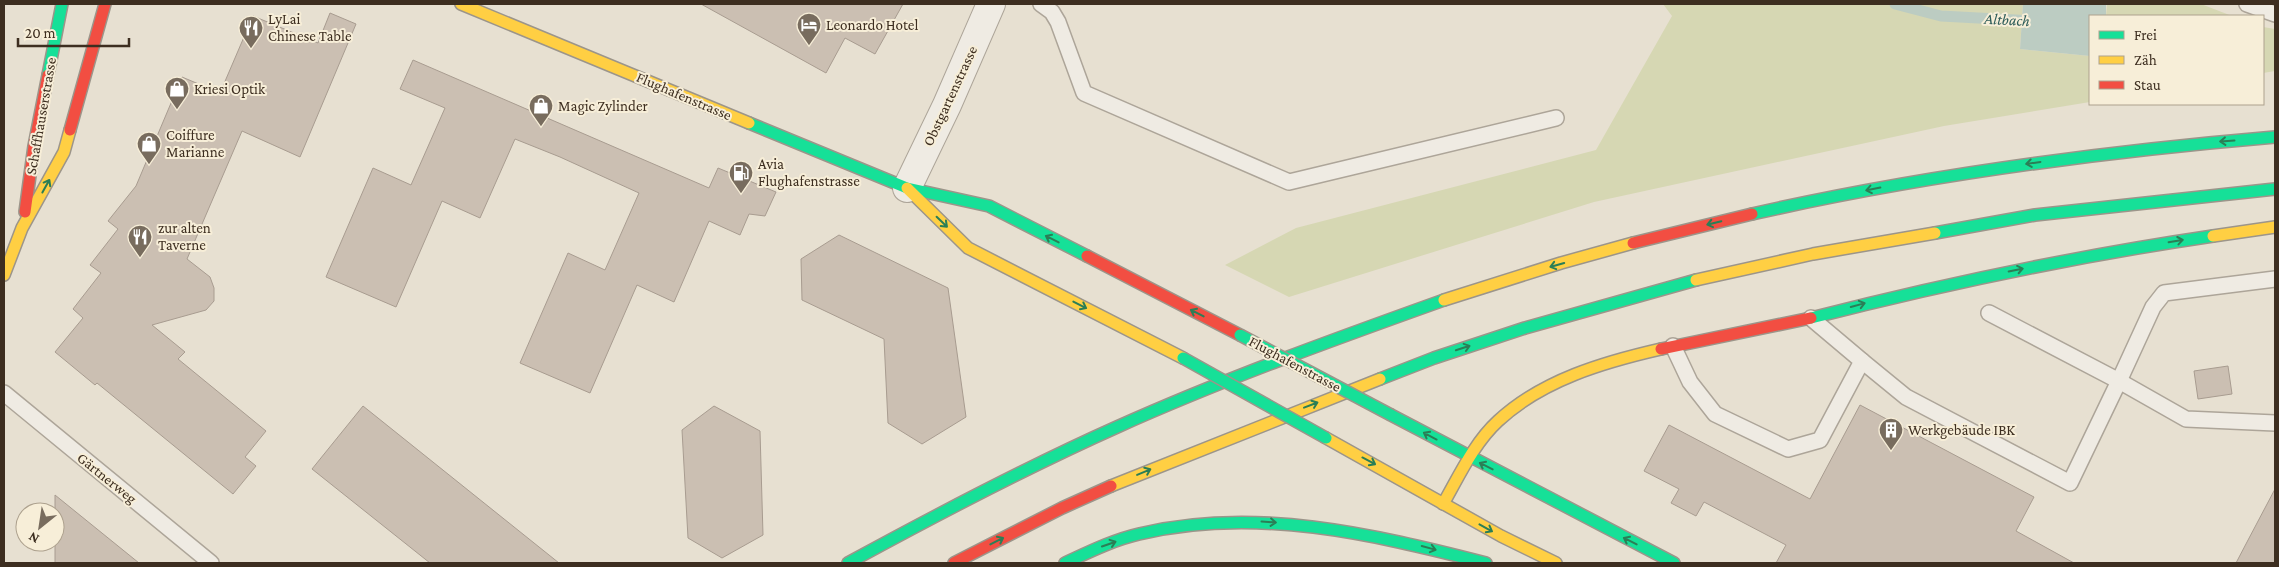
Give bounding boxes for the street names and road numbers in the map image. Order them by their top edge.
street label: Obstgartenstrasse [920,43,981,149]
street label: Schaffhauserstrasse [23,56,59,176]
street label: Flughafenstrasse [634,69,734,124]
street label: Flughafenstrasse [1246,333,1344,396]
street label: Gärtnerweg [74,449,140,507]

